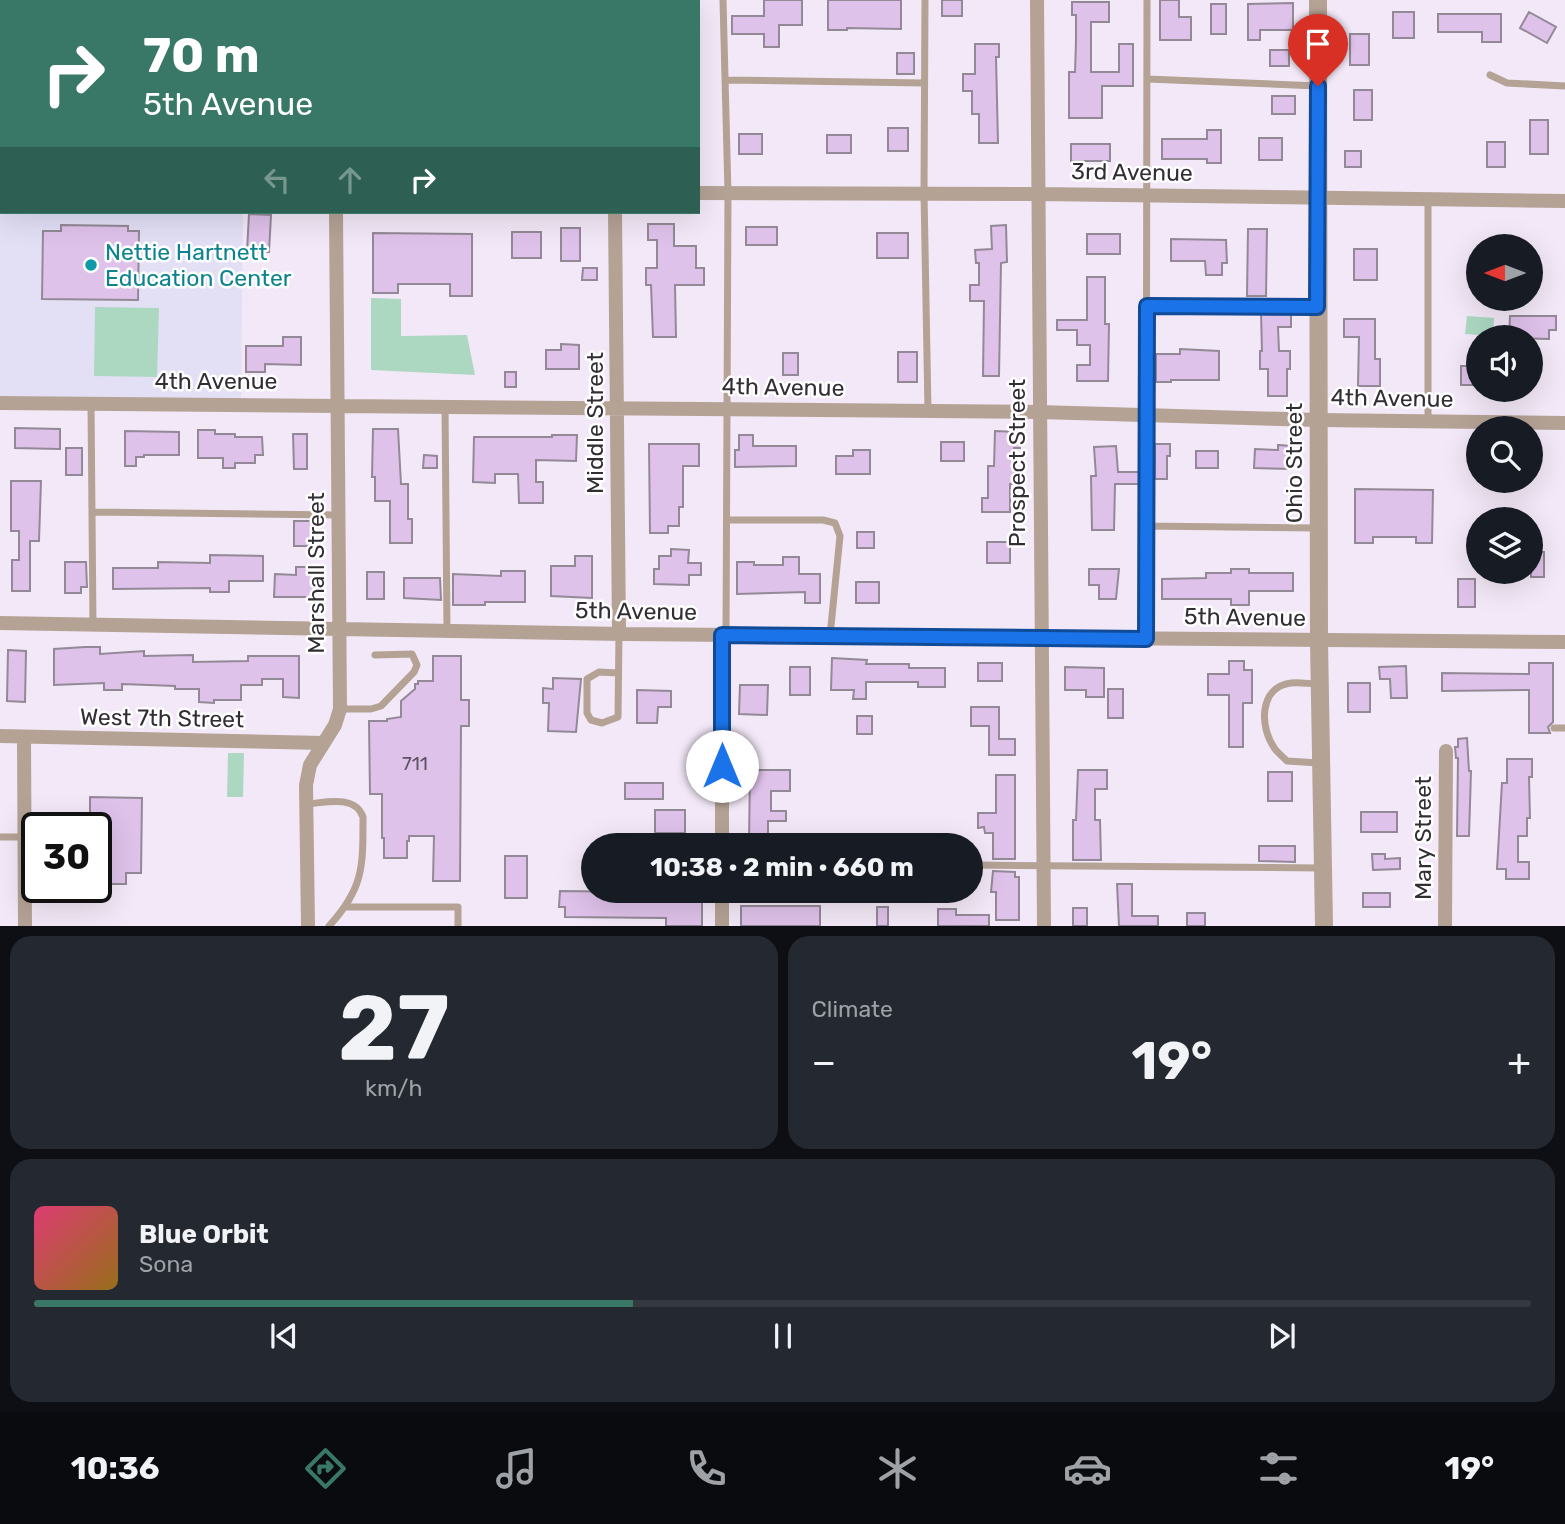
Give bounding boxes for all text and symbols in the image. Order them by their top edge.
pin [1288,14,1348,86]
icon: arrive [1299,25,1337,63]
text: 70 m [143,26,260,84]
icon: right [28,28,119,119]
text: 5th Avenue [143,85,313,123]
street label: 3rd Avenue [1071,157,1193,187]
icon: left [258,161,296,199]
icon: ahead [331,161,369,199]
icon: right [404,161,442,199]
north arrow [1466,234,1544,312]
map controls [1466,234,1543,584]
place label: Nettie Hartnett Education Center [105,238,292,292]
marker: Nettie Hartnett Education Center [83,257,99,273]
button: sound [1466,325,1543,402]
street label: Middle Street [581,352,609,494]
street label: 4th Avenue [155,367,277,395]
street label: 4th Avenue [721,372,845,402]
street label: Prospect Street [1003,379,1031,547]
street label: 4th Avenue [1330,383,1454,413]
street label: Ohio Street [1280,403,1308,523]
button: search [1466,416,1543,493]
street label: Marshall Street [302,492,330,654]
button: layers [1466,507,1543,584]
street label: 5th Avenue [575,596,697,626]
street label: 5th Avenue [1184,602,1306,632]
street label: West 7th Street [80,703,244,733]
position arrow [685,729,759,803]
house number: 711 [402,752,428,775]
street label: Mary Street [1409,776,1437,900]
speed limit sign: 30 [21,812,112,903]
text: 10:38 · 2 min · 660 m [650,852,914,883]
text: 27 [338,974,449,1082]
text: Climate [812,995,893,1023]
text: 19° [1131,1030,1212,1092]
text: − [812,1039,836,1085]
text: + [1507,1039,1531,1085]
text: km/h [365,1074,422,1102]
text: Blue Orbit [139,1219,269,1250]
text: Sona [139,1250,193,1278]
icon: previous [265,1317,303,1355]
icon: pause [764,1317,802,1355]
icon: next [1263,1317,1301,1355]
icon: directions [301,1444,350,1493]
icon: music [492,1444,541,1493]
icon: phone [682,1444,731,1493]
icon: climate [873,1444,922,1493]
icon: car [1063,1444,1112,1493]
icon: filters [1254,1444,1303,1493]
text: 10:36 [71,1449,160,1487]
text: 19° [1445,1449,1494,1487]

